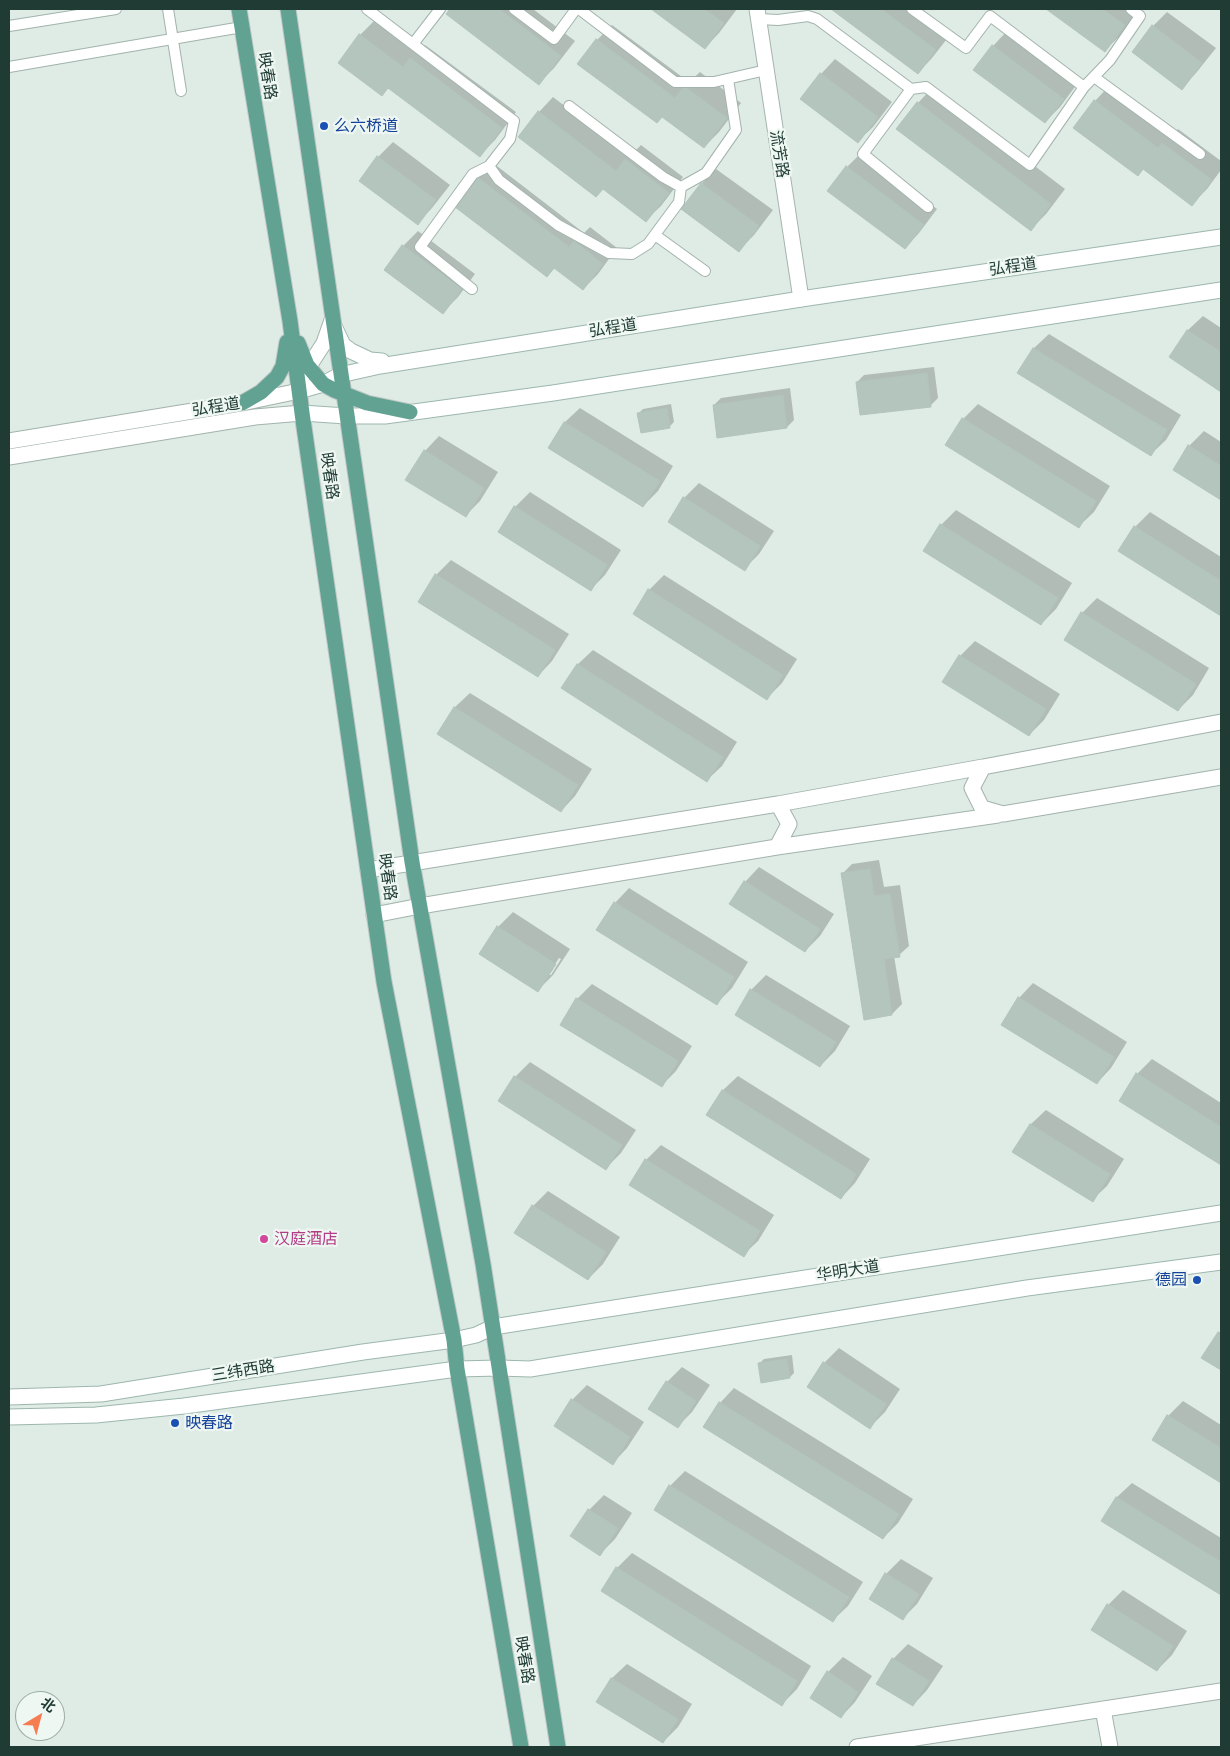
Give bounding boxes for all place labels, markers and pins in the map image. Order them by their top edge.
place label: 么六桥道 [334,116,398,136]
marker: 么六桥道 [318,120,330,132]
place label: 汉庭酒店 [274,1229,338,1249]
marker: 汉庭酒店 [258,1233,270,1245]
place label: 德园 [1155,1270,1187,1290]
marker: 德园 [1191,1274,1203,1286]
place label: 映春路 [185,1413,233,1433]
marker: 映春路 [169,1417,181,1429]

